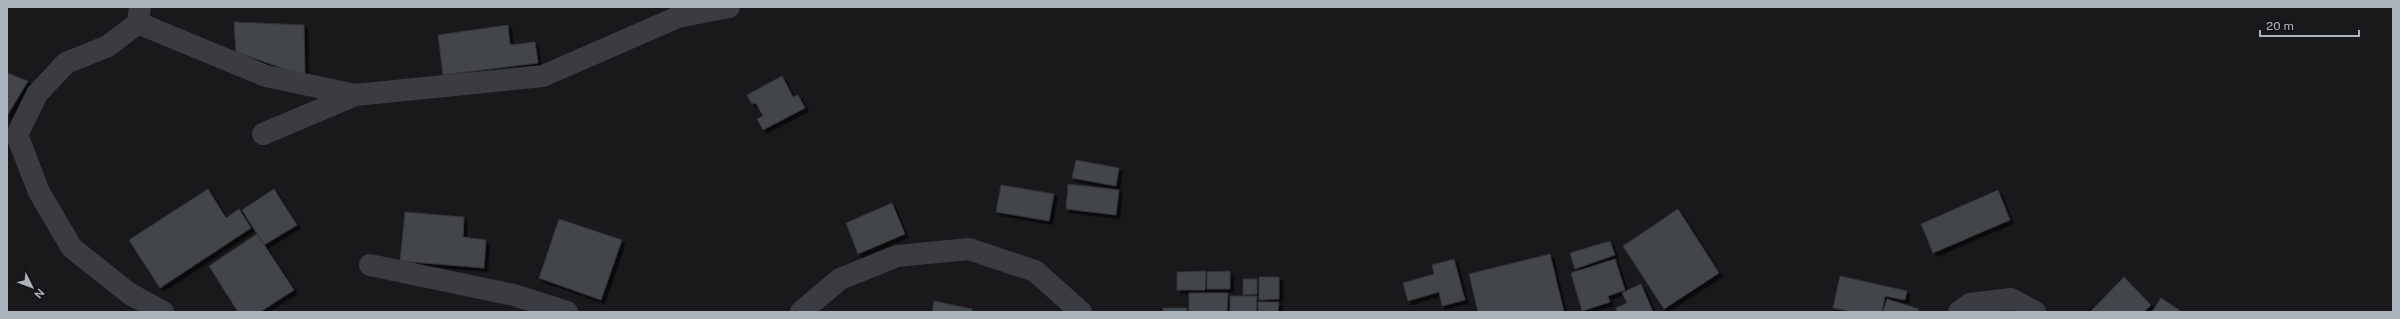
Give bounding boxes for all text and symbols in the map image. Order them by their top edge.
scale bar [2260,12,2359,38]
text: 20 m [2266,19,2294,33]
north arrow [12,267,52,307]
text: N [32,286,47,301]

